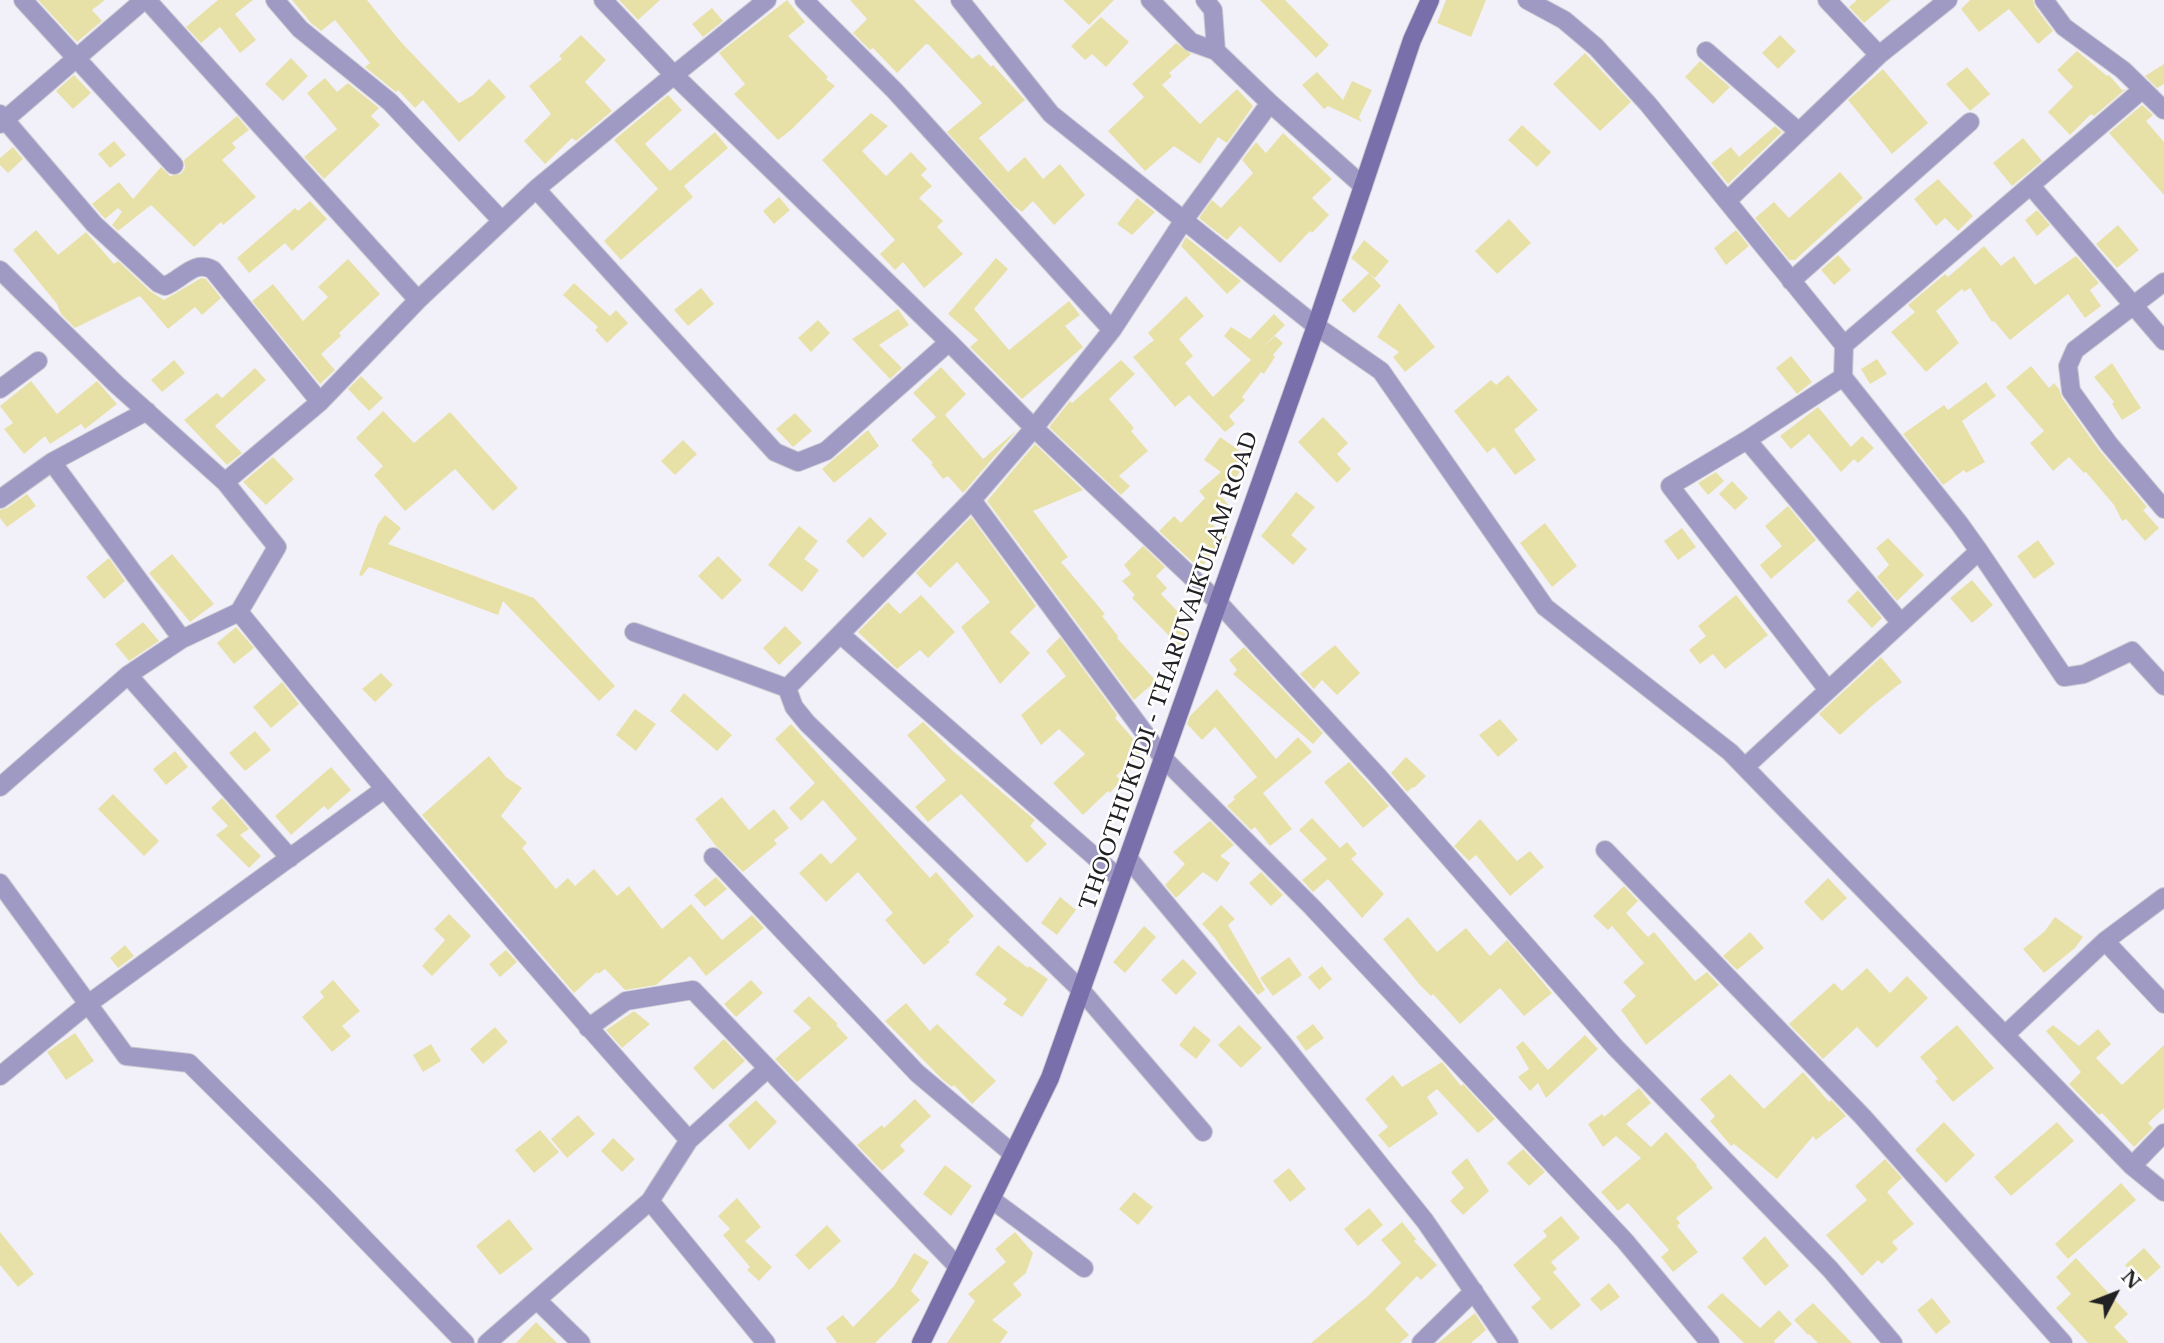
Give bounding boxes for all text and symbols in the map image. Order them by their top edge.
street label: THOOTHUKUDI - THARUVAIKULAM ROAD [1076,428,1264,914]
north arrow [2080,1259,2150,1329]
text: N [2116,1265,2146,1294]

